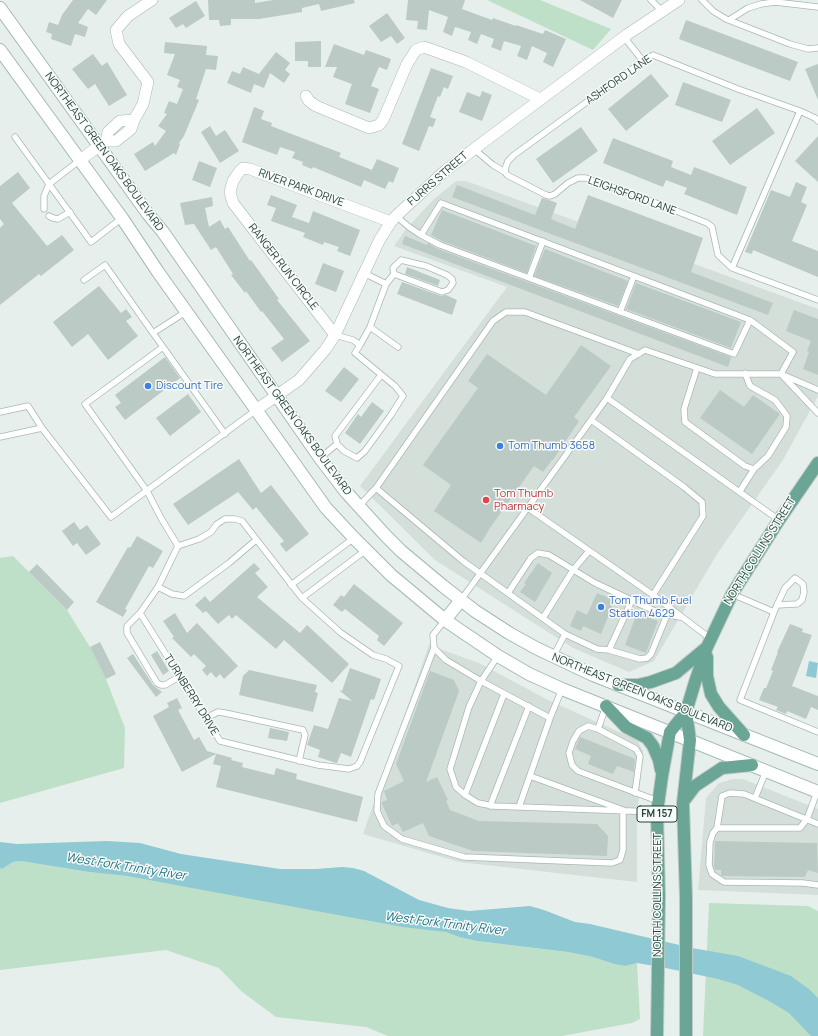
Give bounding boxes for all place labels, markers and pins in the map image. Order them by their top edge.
place label: Discount Tire [156,379,223,393]
marker: Discount Tire [143,381,153,391]
place label: Tom Thumb 3658 [508,439,595,453]
marker: Tom Thumb 3658 [495,441,505,451]
place label: Tom Thumb Pharmacy [494,487,553,513]
marker: Tom Thumb Pharmacy [481,495,491,505]
place label: Tom Thumb Fuel Station 4629 [609,594,691,620]
marker: Tom Thumb Fuel Station 4629 [596,602,606,612]

